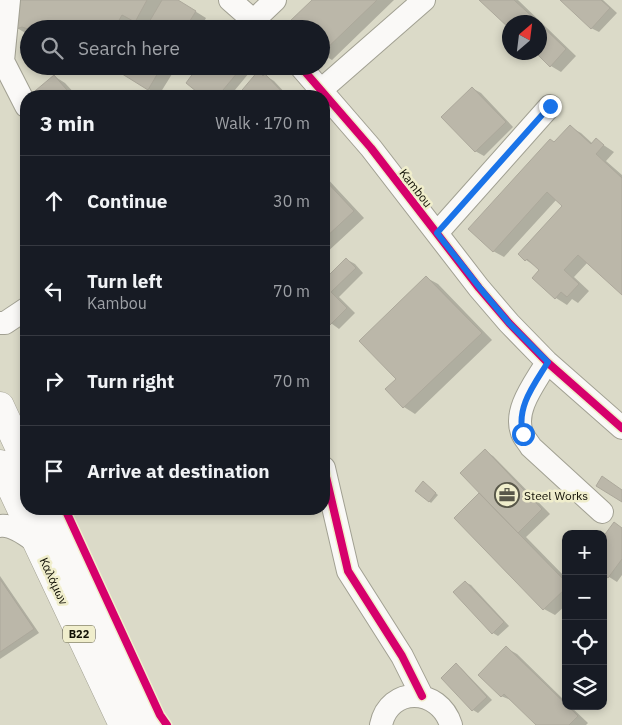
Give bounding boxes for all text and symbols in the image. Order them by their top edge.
north arrow [502,15,547,60]
search box [20,20,330,75]
icon: search [38,34,66,62]
text: Search here [78,36,180,60]
route end [539,95,562,118]
text: 3 min [40,109,95,137]
text: Walk · 170 m [215,113,310,133]
street label: Kambou [396,166,436,210]
icon: ahead [40,187,68,215]
text: Continue [87,189,167,213]
text: 30 m [273,191,310,211]
text: Turn left [87,269,163,293]
icon: left [40,277,68,305]
text: 70 m [273,281,310,301]
text: Kambou [87,293,147,313]
icon: right [40,367,68,395]
text: Turn right [87,369,174,393]
text: 70 m [273,371,310,391]
route start [512,423,535,446]
icon: arrive [40,457,68,485]
text: Arrive at destination [87,459,270,483]
office icon: Steel Works [494,482,520,508]
place label: Steel Works [524,488,588,503]
map controls [562,530,607,710]
button: + [562,530,607,575]
street label: Καλάμων [37,555,71,607]
button: − [562,575,607,620]
button: locate [562,620,607,665]
road number: B22 [63,626,95,642]
button: layers [562,665,607,710]

